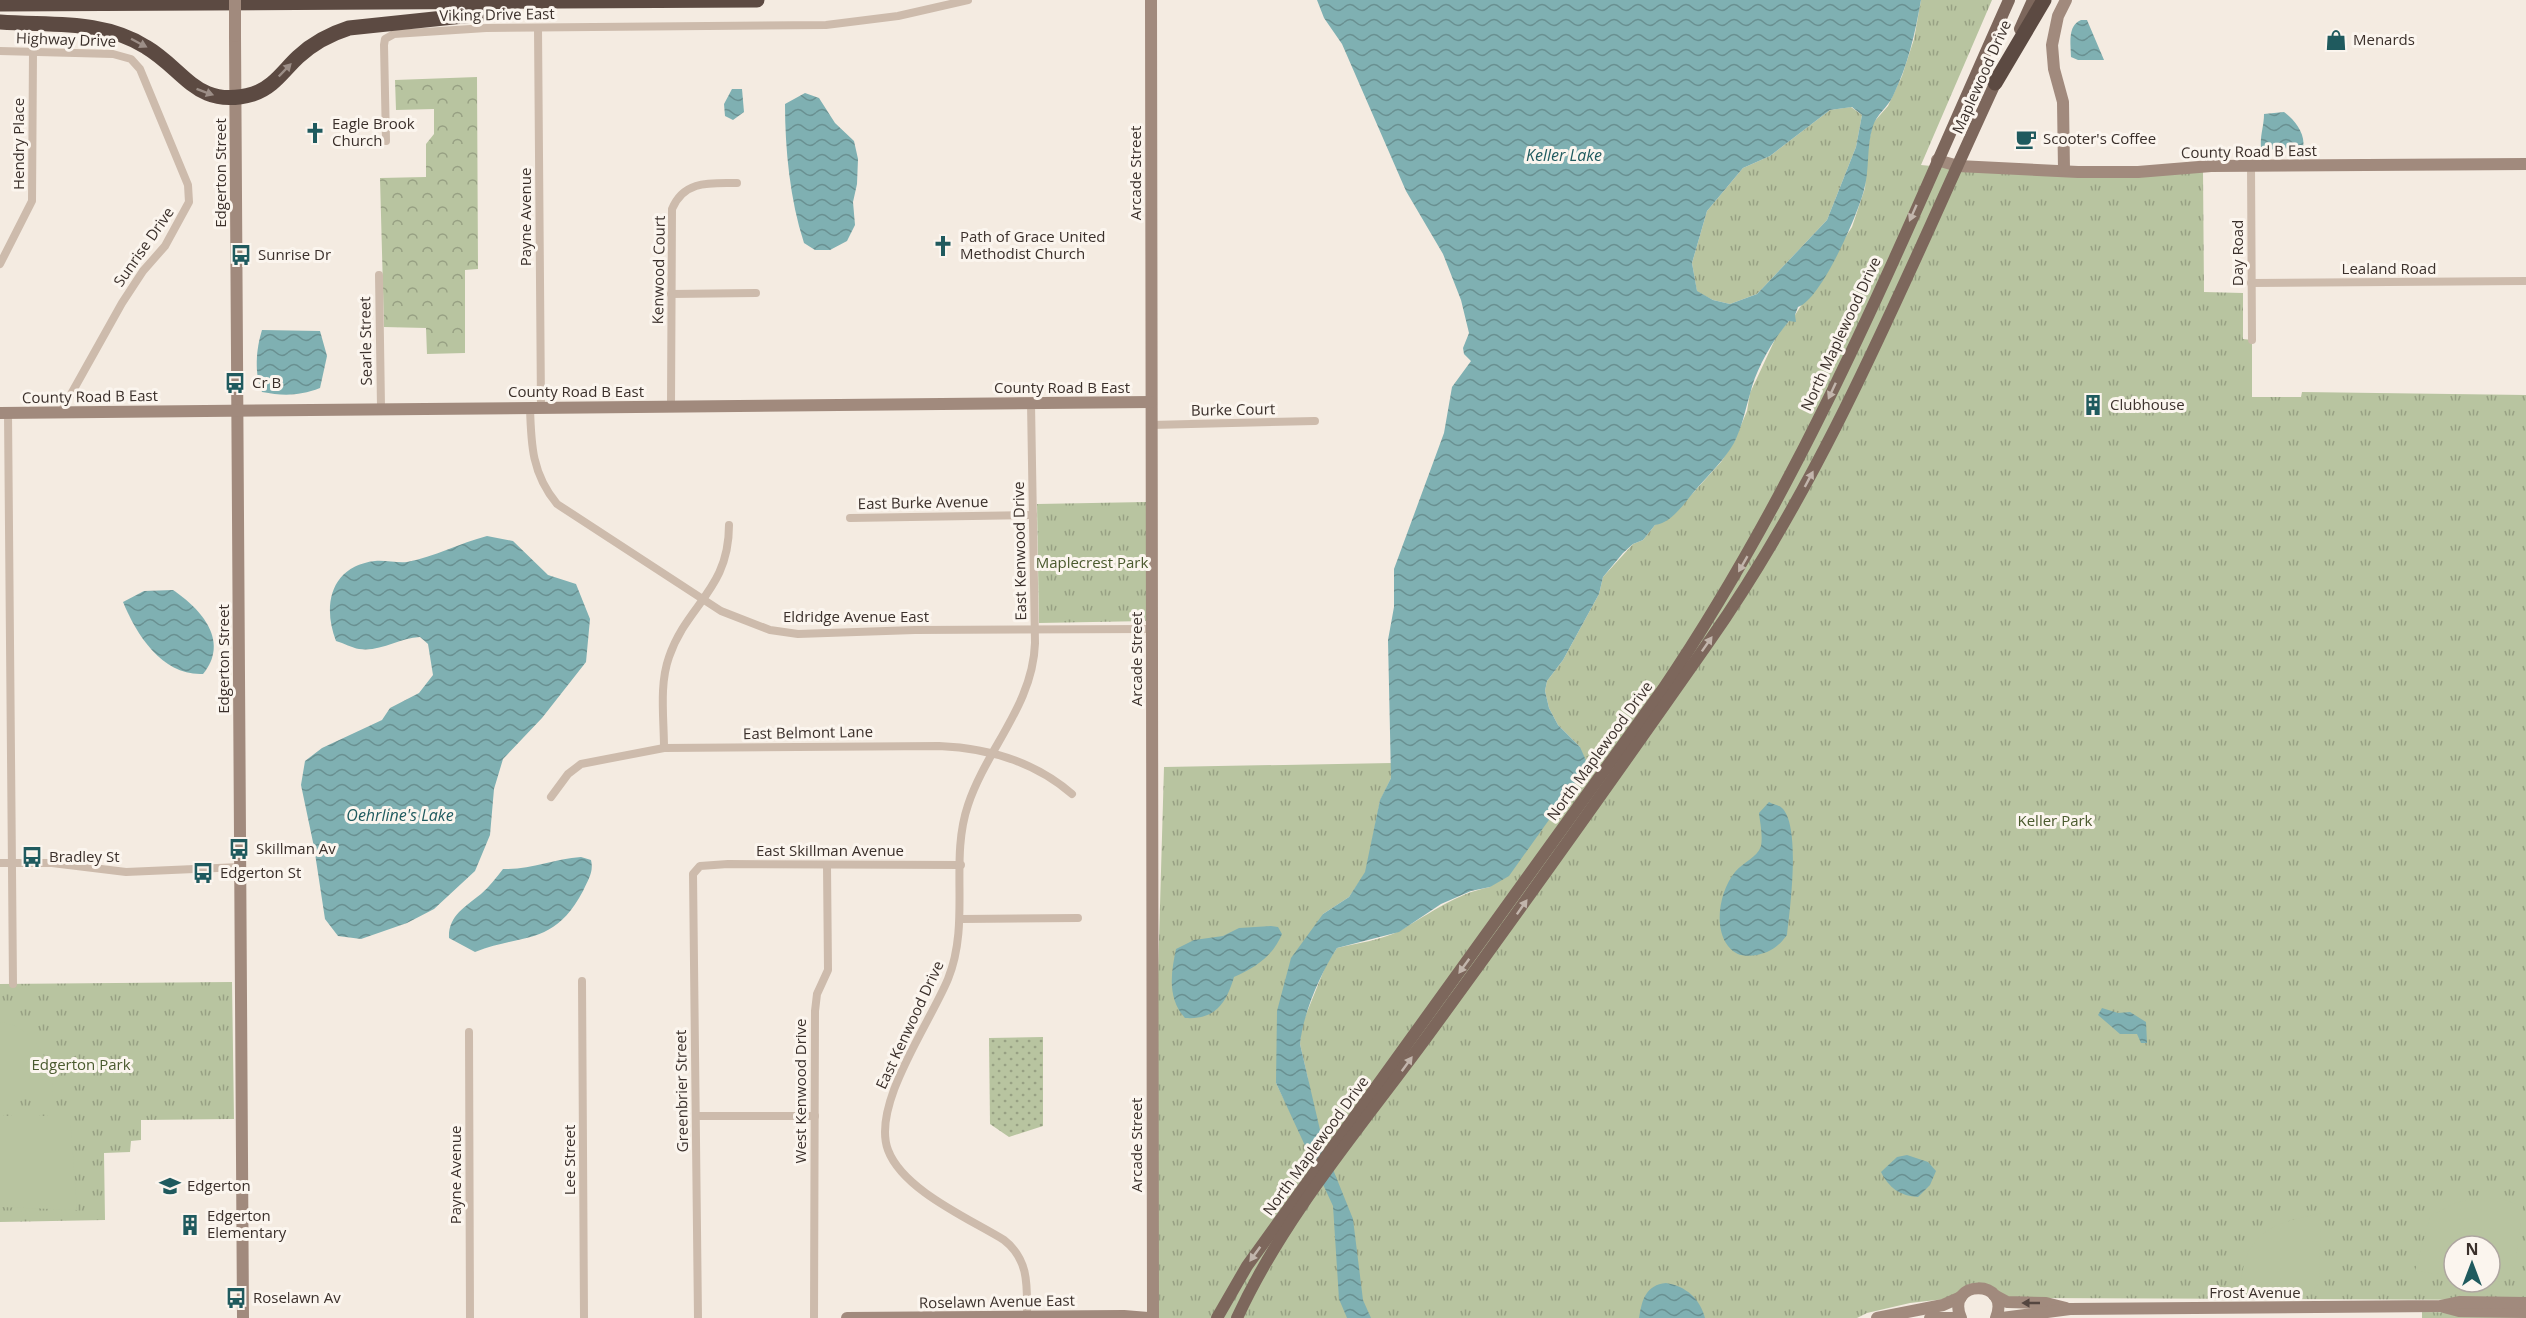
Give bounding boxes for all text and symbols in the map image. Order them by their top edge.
street label: Viking Drive East [439,3,555,25]
street label: Maplewood Drive [1947,16,2015,137]
street label: Highway Drive [16,27,116,51]
shop icon: Menards [2324,28,2348,52]
place label: Menards [2353,29,2415,49]
one-way arrow [131,38,148,48]
one-way arrow [278,63,292,77]
one-way arrow [196,87,214,97]
street label: Hendry Place [8,98,28,190]
place label: Eagle Brook Church [332,113,415,150]
street label: Edgerton Street [210,118,230,228]
church icon: Eagle Brook Church [303,121,327,145]
street label: Arcade Street [1125,126,1145,220]
cafe icon: Scooter's Coffee [2014,127,2038,151]
place label: Scooter's Coffee [2043,128,2156,148]
street label: County Road B East [2181,140,2317,162]
water label: Keller Lake [1526,144,1602,166]
street label: Payne Avenue [515,168,535,266]
street label: Sunrise Drive [108,203,178,290]
one-way arrow [1908,205,1918,223]
street label: Kenwood Court [647,215,669,325]
street label: Day Road [2227,220,2247,286]
place label: Path of Grace United Methodist Church [960,226,1106,263]
church icon: Path of Grace United Methodist Church [931,234,955,258]
bus stop icon: Sunrise Dr [229,243,253,267]
place label: Sunrise Dr [258,244,331,264]
street label: North Maplewood Drive [1796,253,1885,414]
street label: Lealand Road [2342,258,2436,278]
street label: Searle Street [354,296,376,386]
bus stop icon: Cr B [223,371,247,395]
place label: Cr B [252,372,281,392]
street label: County Road B East [994,377,1130,397]
street label: County Road B East [508,381,644,401]
one-way arrow [1828,382,1837,399]
street label: County Road B East [22,385,158,407]
building icon: Clubhouse [2081,393,2105,417]
place label: Clubhouse [2110,394,2185,414]
street label: Burke Court [1191,398,1275,420]
one-way arrow [1804,470,1814,487]
street label: East Kenwood Drive [1008,481,1030,621]
street label: East Burke Avenue [858,491,988,513]
park label: Maplecrest Park [1036,552,1148,572]
one-way arrow [1737,556,1748,572]
street label: Edgerton Street [213,604,233,714]
street label: Eldridge Avenue East [783,606,929,626]
street label: Arcade Street [1126,612,1146,706]
one-way arrow [1701,637,1713,653]
street label: North Maplewood Drive [1542,677,1657,824]
street label: East Belmont Lane [743,721,873,743]
water label: Oehrline's Lake [346,804,454,826]
park label: Keller Park [2018,810,2093,830]
bus stop icon: Skillman Av [227,837,251,861]
place label: Skillman Av [256,838,336,858]
street label: East Skillman Avenue [756,840,904,860]
bus stop icon: Bradley St [20,845,44,869]
place label: Bradley St [49,846,120,866]
bus stop icon: Edgerton St [191,861,215,885]
place label: Edgerton St [220,862,301,882]
one-way arrow [1516,899,1528,915]
street label: East Kenwood Drive [871,957,948,1092]
one-way arrow [1458,957,1470,973]
street label: West Kenwood Drive [790,1019,810,1163]
street label: Greenbrier Street [670,1030,692,1152]
park label: Edgerton Park [31,1054,131,1074]
one-way arrow [1401,1057,1413,1073]
street label: North Maplewood Drive [1258,1072,1373,1219]
street label: Arcade Street [1126,1098,1146,1192]
street label: Lee Street [559,1125,579,1195]
street label: Payne Avenue [445,1126,465,1224]
school or university icon: Edgerton [158,1174,182,1198]
place label: Edgerton [187,1175,251,1195]
place label: Edgerton Elementary [207,1205,287,1242]
building icon: Edgerton Elementary [178,1213,202,1237]
north arrow [2442,1234,2502,1294]
text: N [2465,1238,2479,1260]
one-way arrow [1249,1246,1261,1262]
street label: Frost Avenue [2209,1282,2301,1302]
bus stop icon: Roselawn Av [224,1286,248,1310]
place label: Roselawn Av [253,1287,341,1307]
street label: Roselawn Avenue East [919,1290,1075,1312]
one-way arrow [2022,1298,2041,1308]

